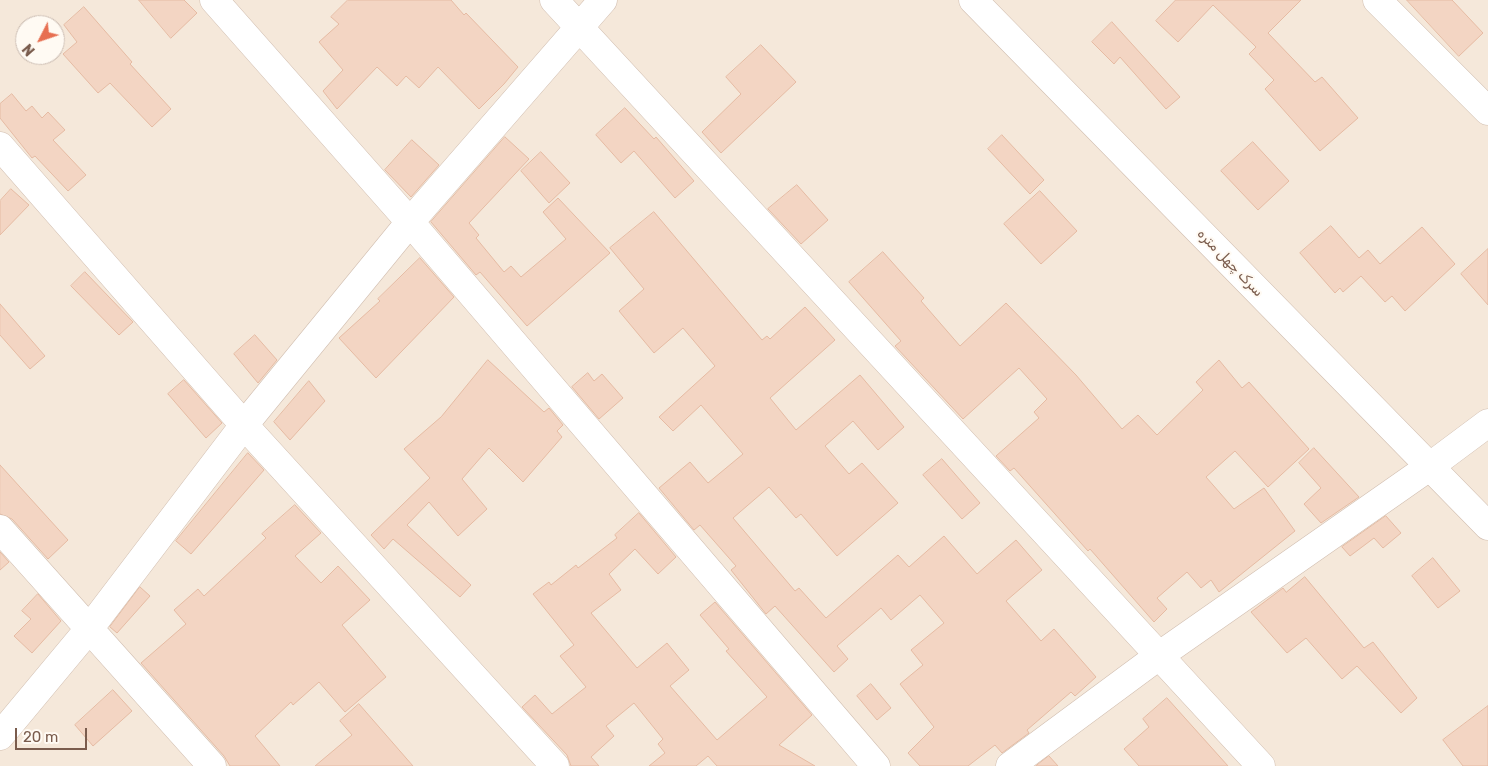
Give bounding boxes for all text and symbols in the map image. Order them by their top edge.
north arrow [15,15,65,65]
text: N [19,40,39,59]
street label: سرک چهل متره [1193,226,1267,300]
scale bar [18,718,90,750]
text: 20 m [23,728,58,746]

